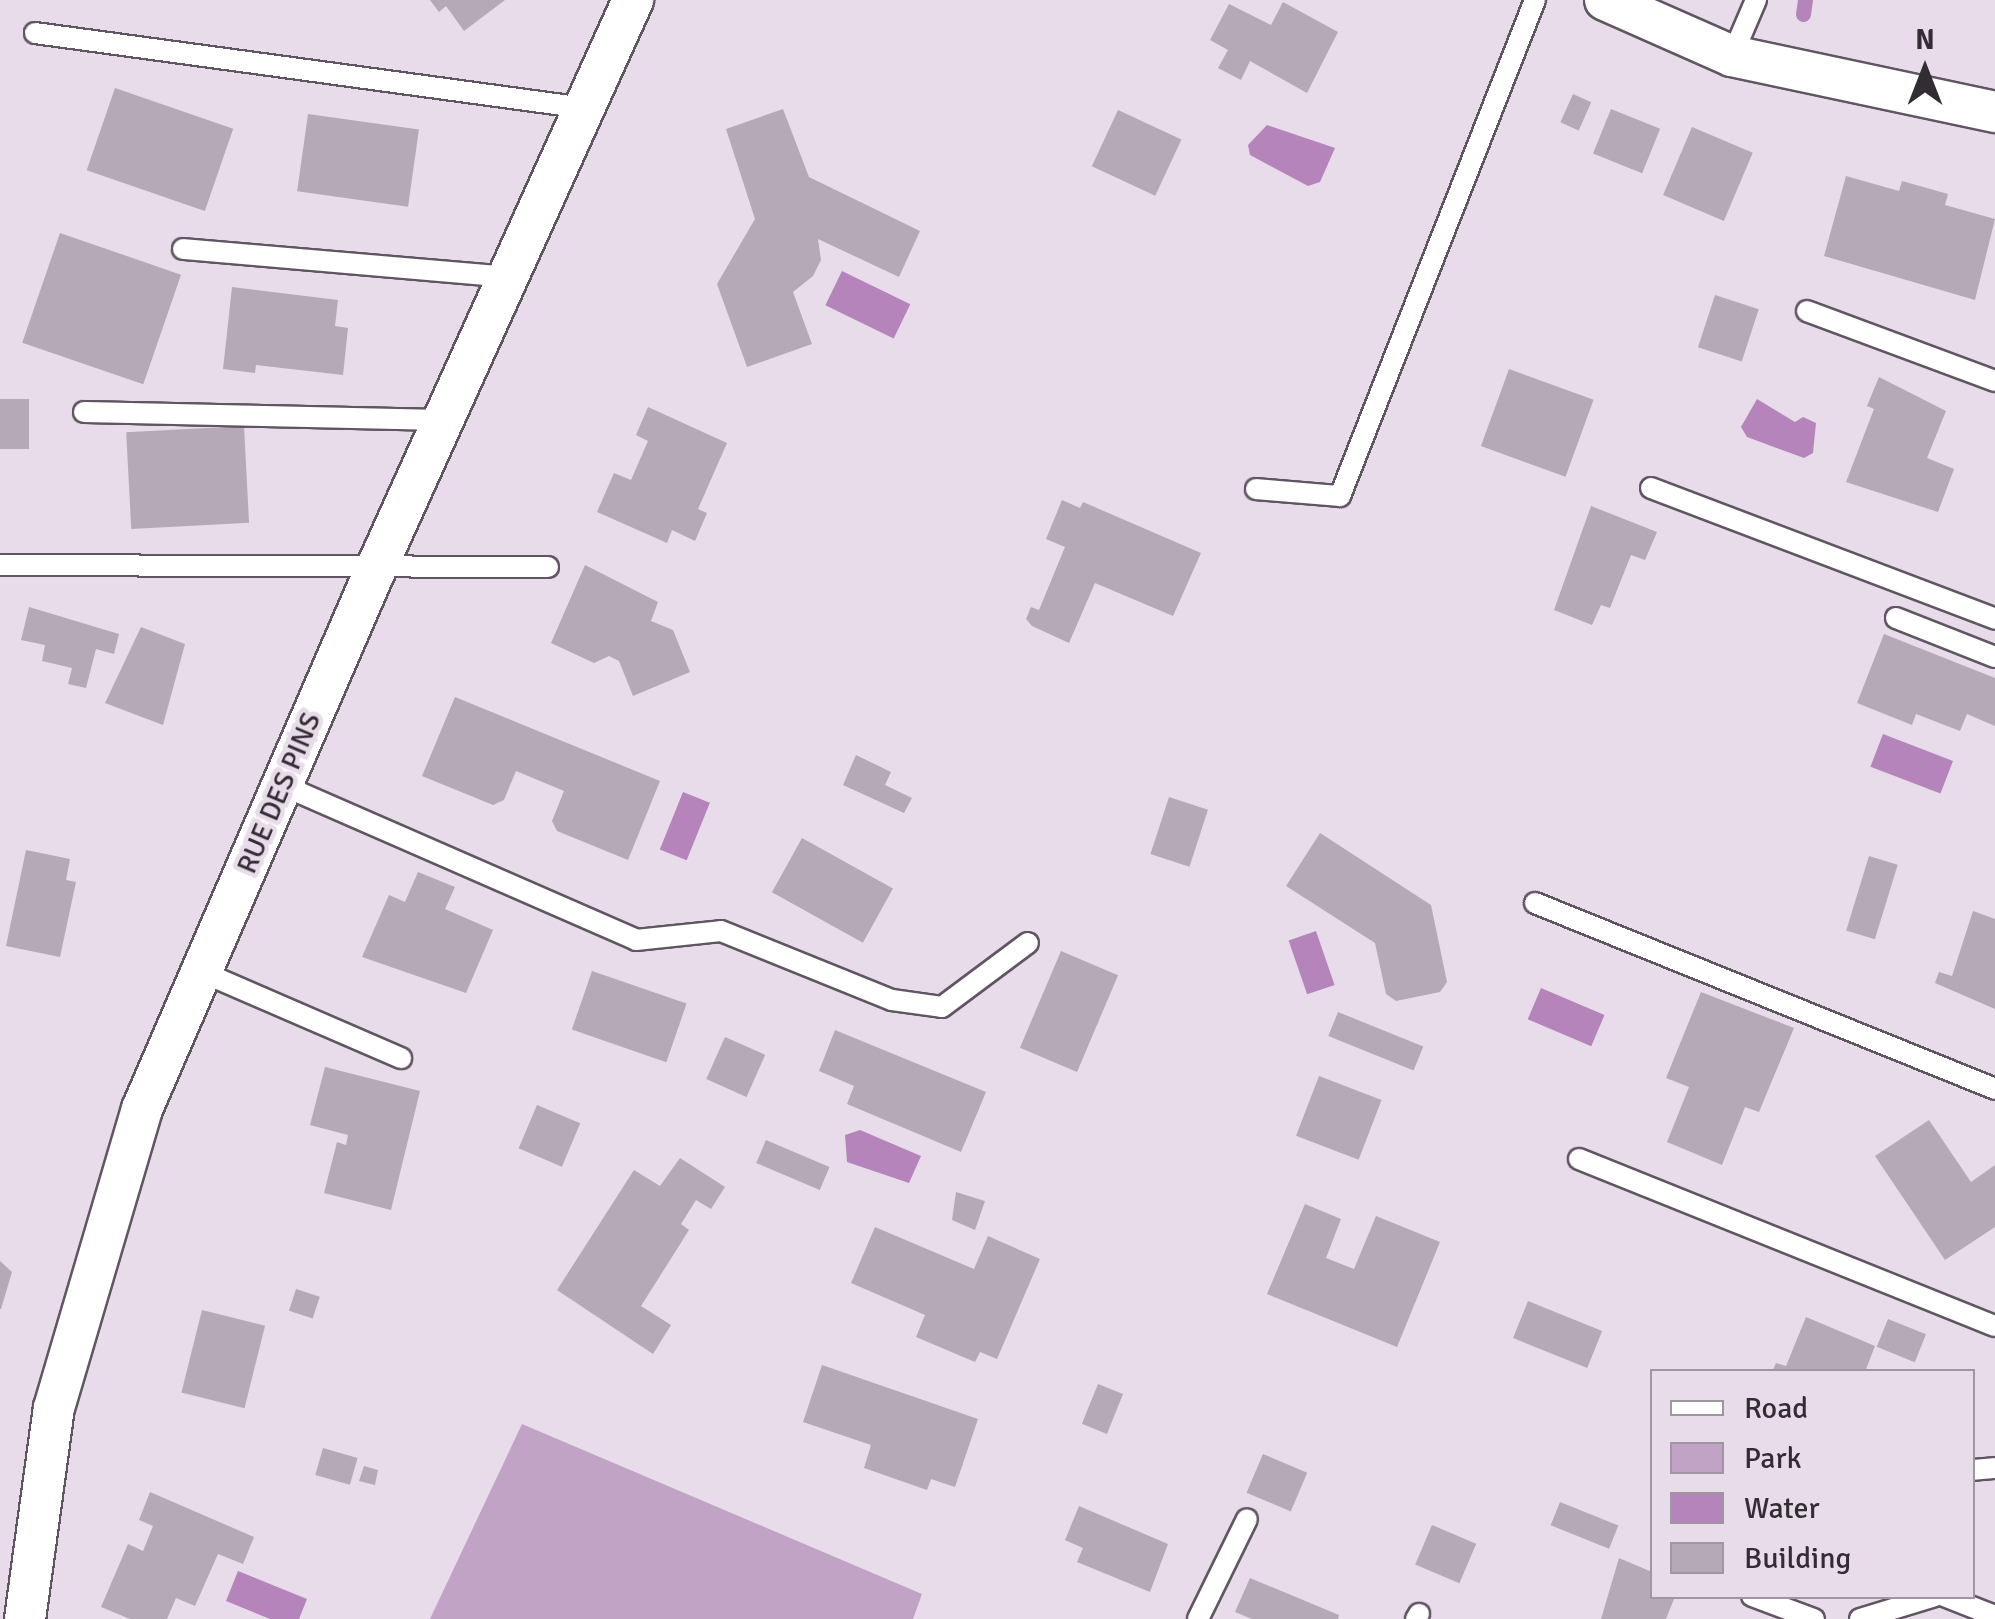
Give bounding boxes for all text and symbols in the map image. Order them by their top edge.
north arrow [1875,20,1975,120]
text: N [1915,23,1935,57]
street label: RUE DES PINS [230,707,328,879]
legend [1650,1369,1975,1599]
text: Road [1744,1390,1808,1427]
text: Park [1744,1440,1802,1477]
text: Water [1744,1490,1820,1527]
text: Building [1744,1540,1851,1577]

